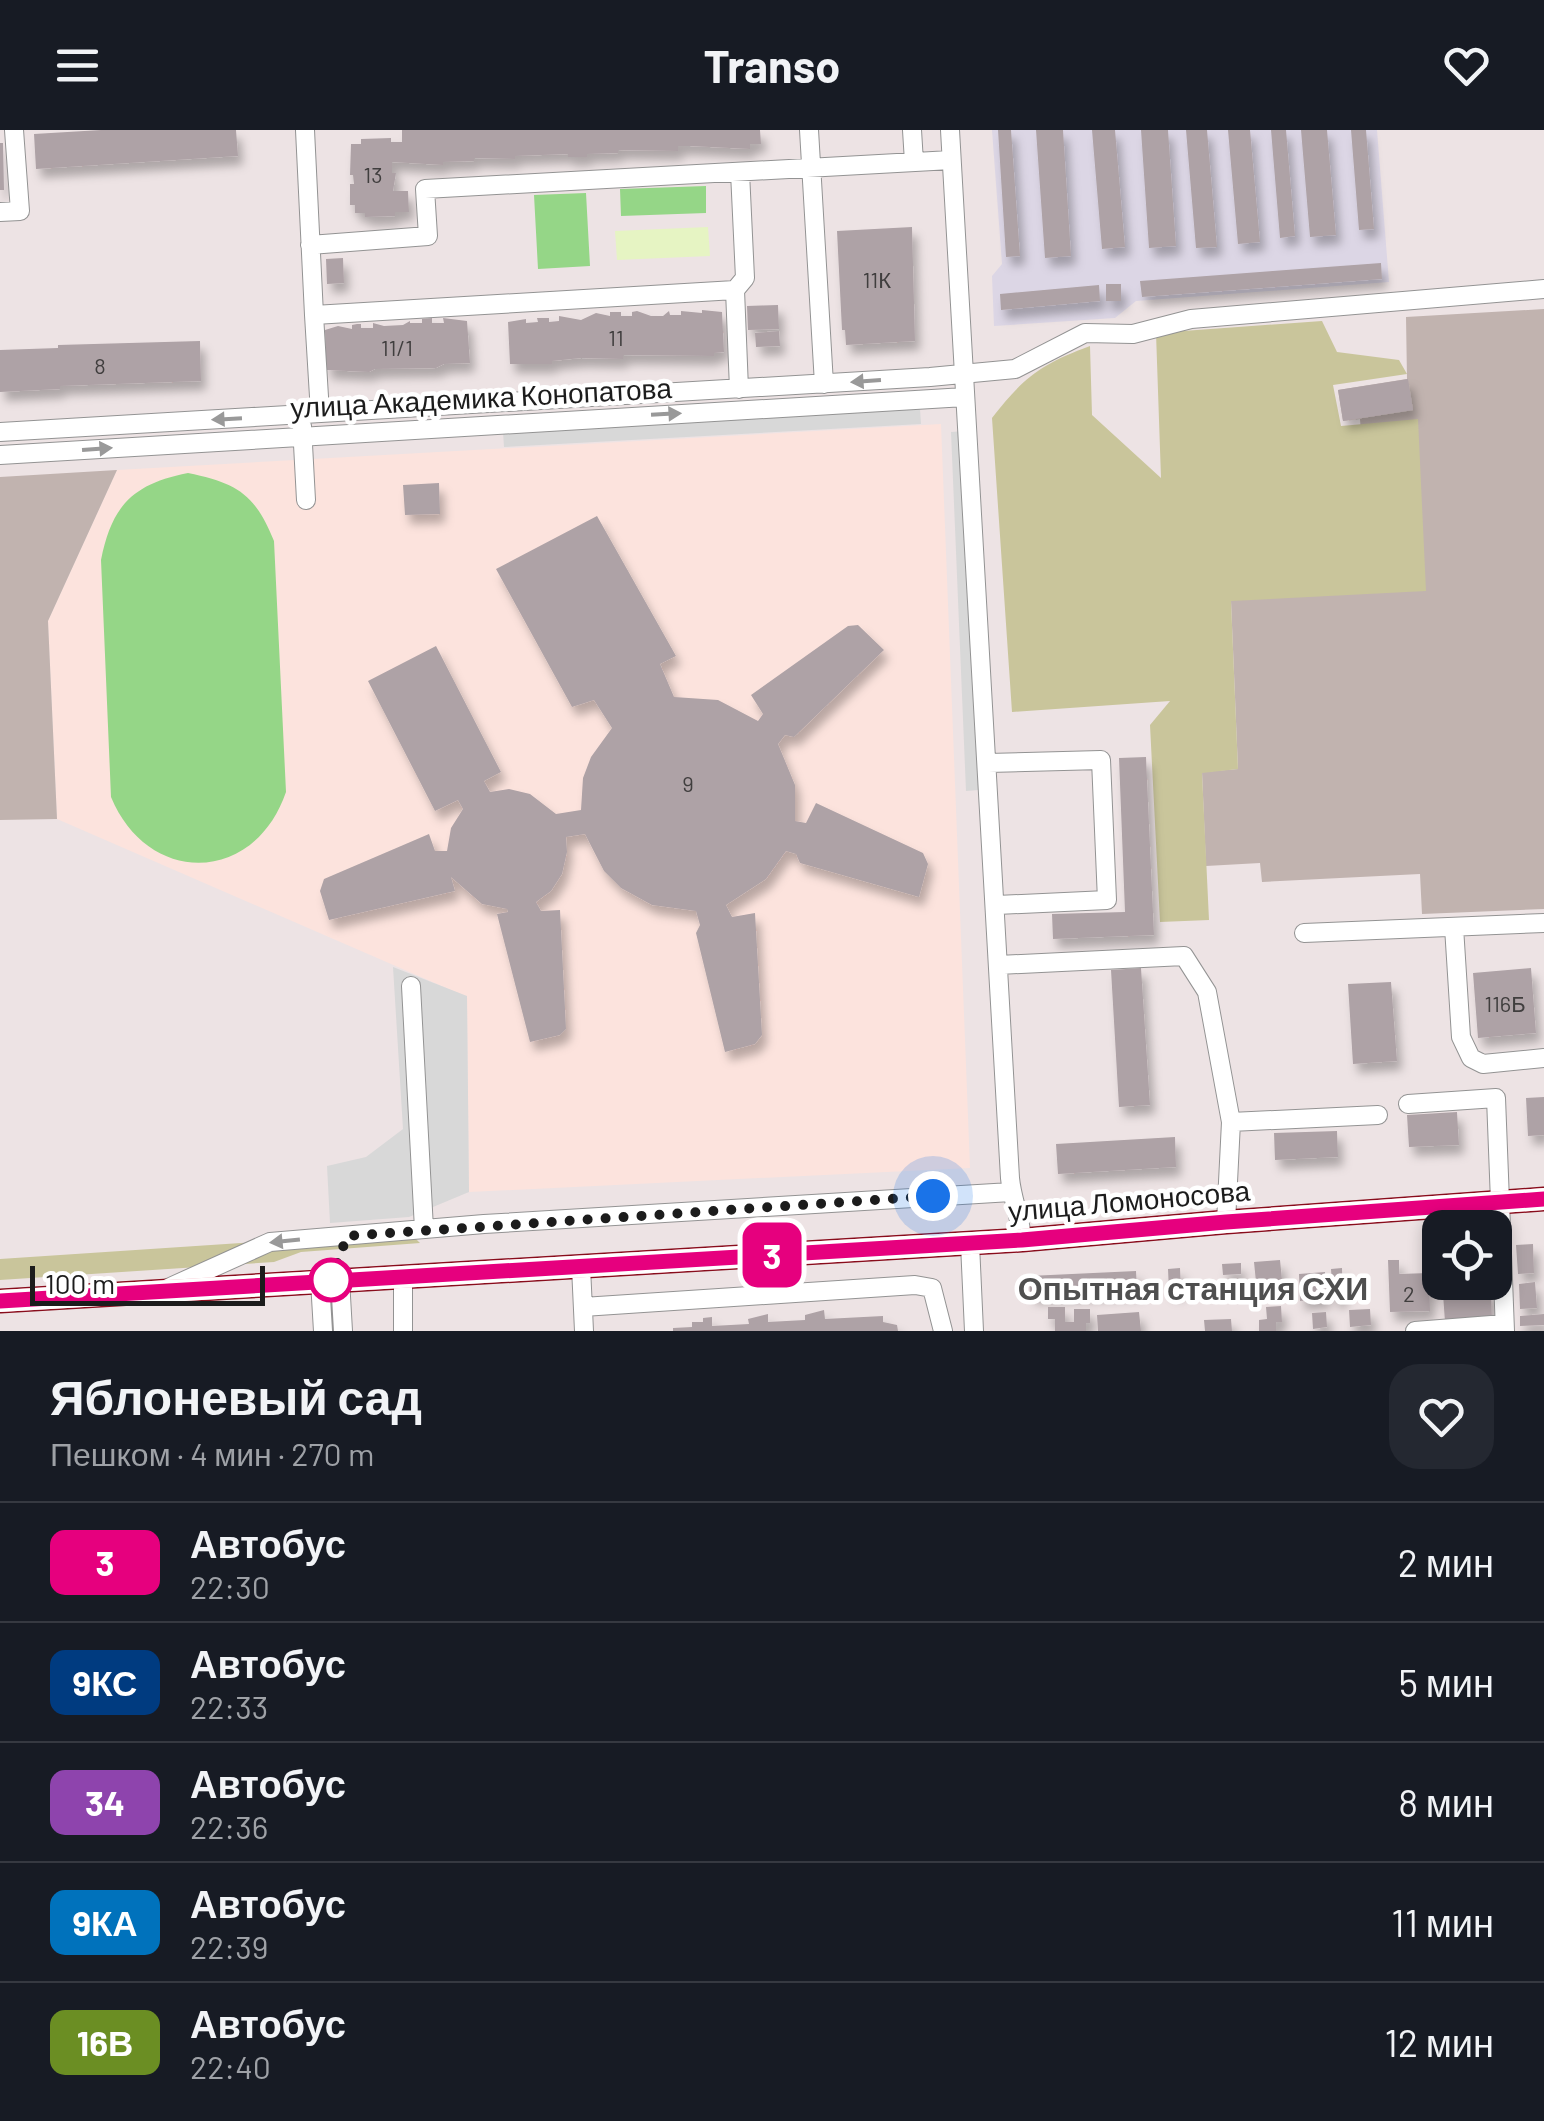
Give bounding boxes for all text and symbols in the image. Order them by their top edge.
icon: menu [50,38,105,93]
text: Transo [704,38,840,92]
icon: heart [1439,38,1494,93]
house number: 13 [363,161,383,187]
house number: 11К [863,266,891,292]
house number: 11 [608,324,624,350]
house number: 11/1 [381,334,413,360]
house number: 8 [94,352,106,378]
street label: улица Академика Конопатова [289,370,673,424]
one-way arrow [850,373,882,389]
one-way arrow [651,406,683,422]
one-way arrow [211,411,243,427]
one-way arrow [82,441,114,457]
house number: 9 [682,770,694,796]
house number: 116Б [1484,990,1526,1016]
your location [908,1171,958,1221]
street label: улица Ломоносова [1007,1172,1252,1227]
map controls [1422,1210,1512,1300]
button: locate [1422,1210,1512,1300]
line badge: 3 [740,1222,804,1288]
one-way arrow [269,1233,301,1249]
text: 3 [763,1234,781,1276]
unlabelled marker [310,1259,352,1301]
scale bar [30,1261,265,1306]
text: 100 m [45,1266,115,1300]
district label: Опытная станция СХИ [1018,1268,1368,1307]
house number: 2 [1403,1280,1415,1306]
button: heart [1389,1364,1494,1469]
text: Яблоневый сад [50,1367,422,1425]
text: Пешком · 4 мин · 270 m [50,1434,374,1472]
text: Автобус [190,1520,346,1566]
text: 2 мин [1398,1539,1494,1585]
text: 3 [96,1541,114,1583]
text: 22:30 [190,1567,270,1605]
text: Автобус [190,1640,346,1686]
text: 5 мин [1399,1659,1494,1705]
text: 9КС [73,1661,137,1703]
text: 22:33 [190,1687,268,1725]
text: Автобус [190,1760,346,1806]
text: 8 мин [1398,1779,1494,1825]
text: 34 [85,1781,125,1823]
text: 22:36 [190,1807,268,1845]
text: Автобус [190,1880,346,1926]
text: 11 мин [1391,1899,1494,1945]
text: 9КА [72,1901,138,1943]
text: 22:39 [190,1927,268,1965]
text: Автобус [190,2000,346,2046]
text: 12 мин [1384,2019,1494,2065]
text: 16В [77,2021,133,2063]
text: 22:40 [190,2047,271,2085]

